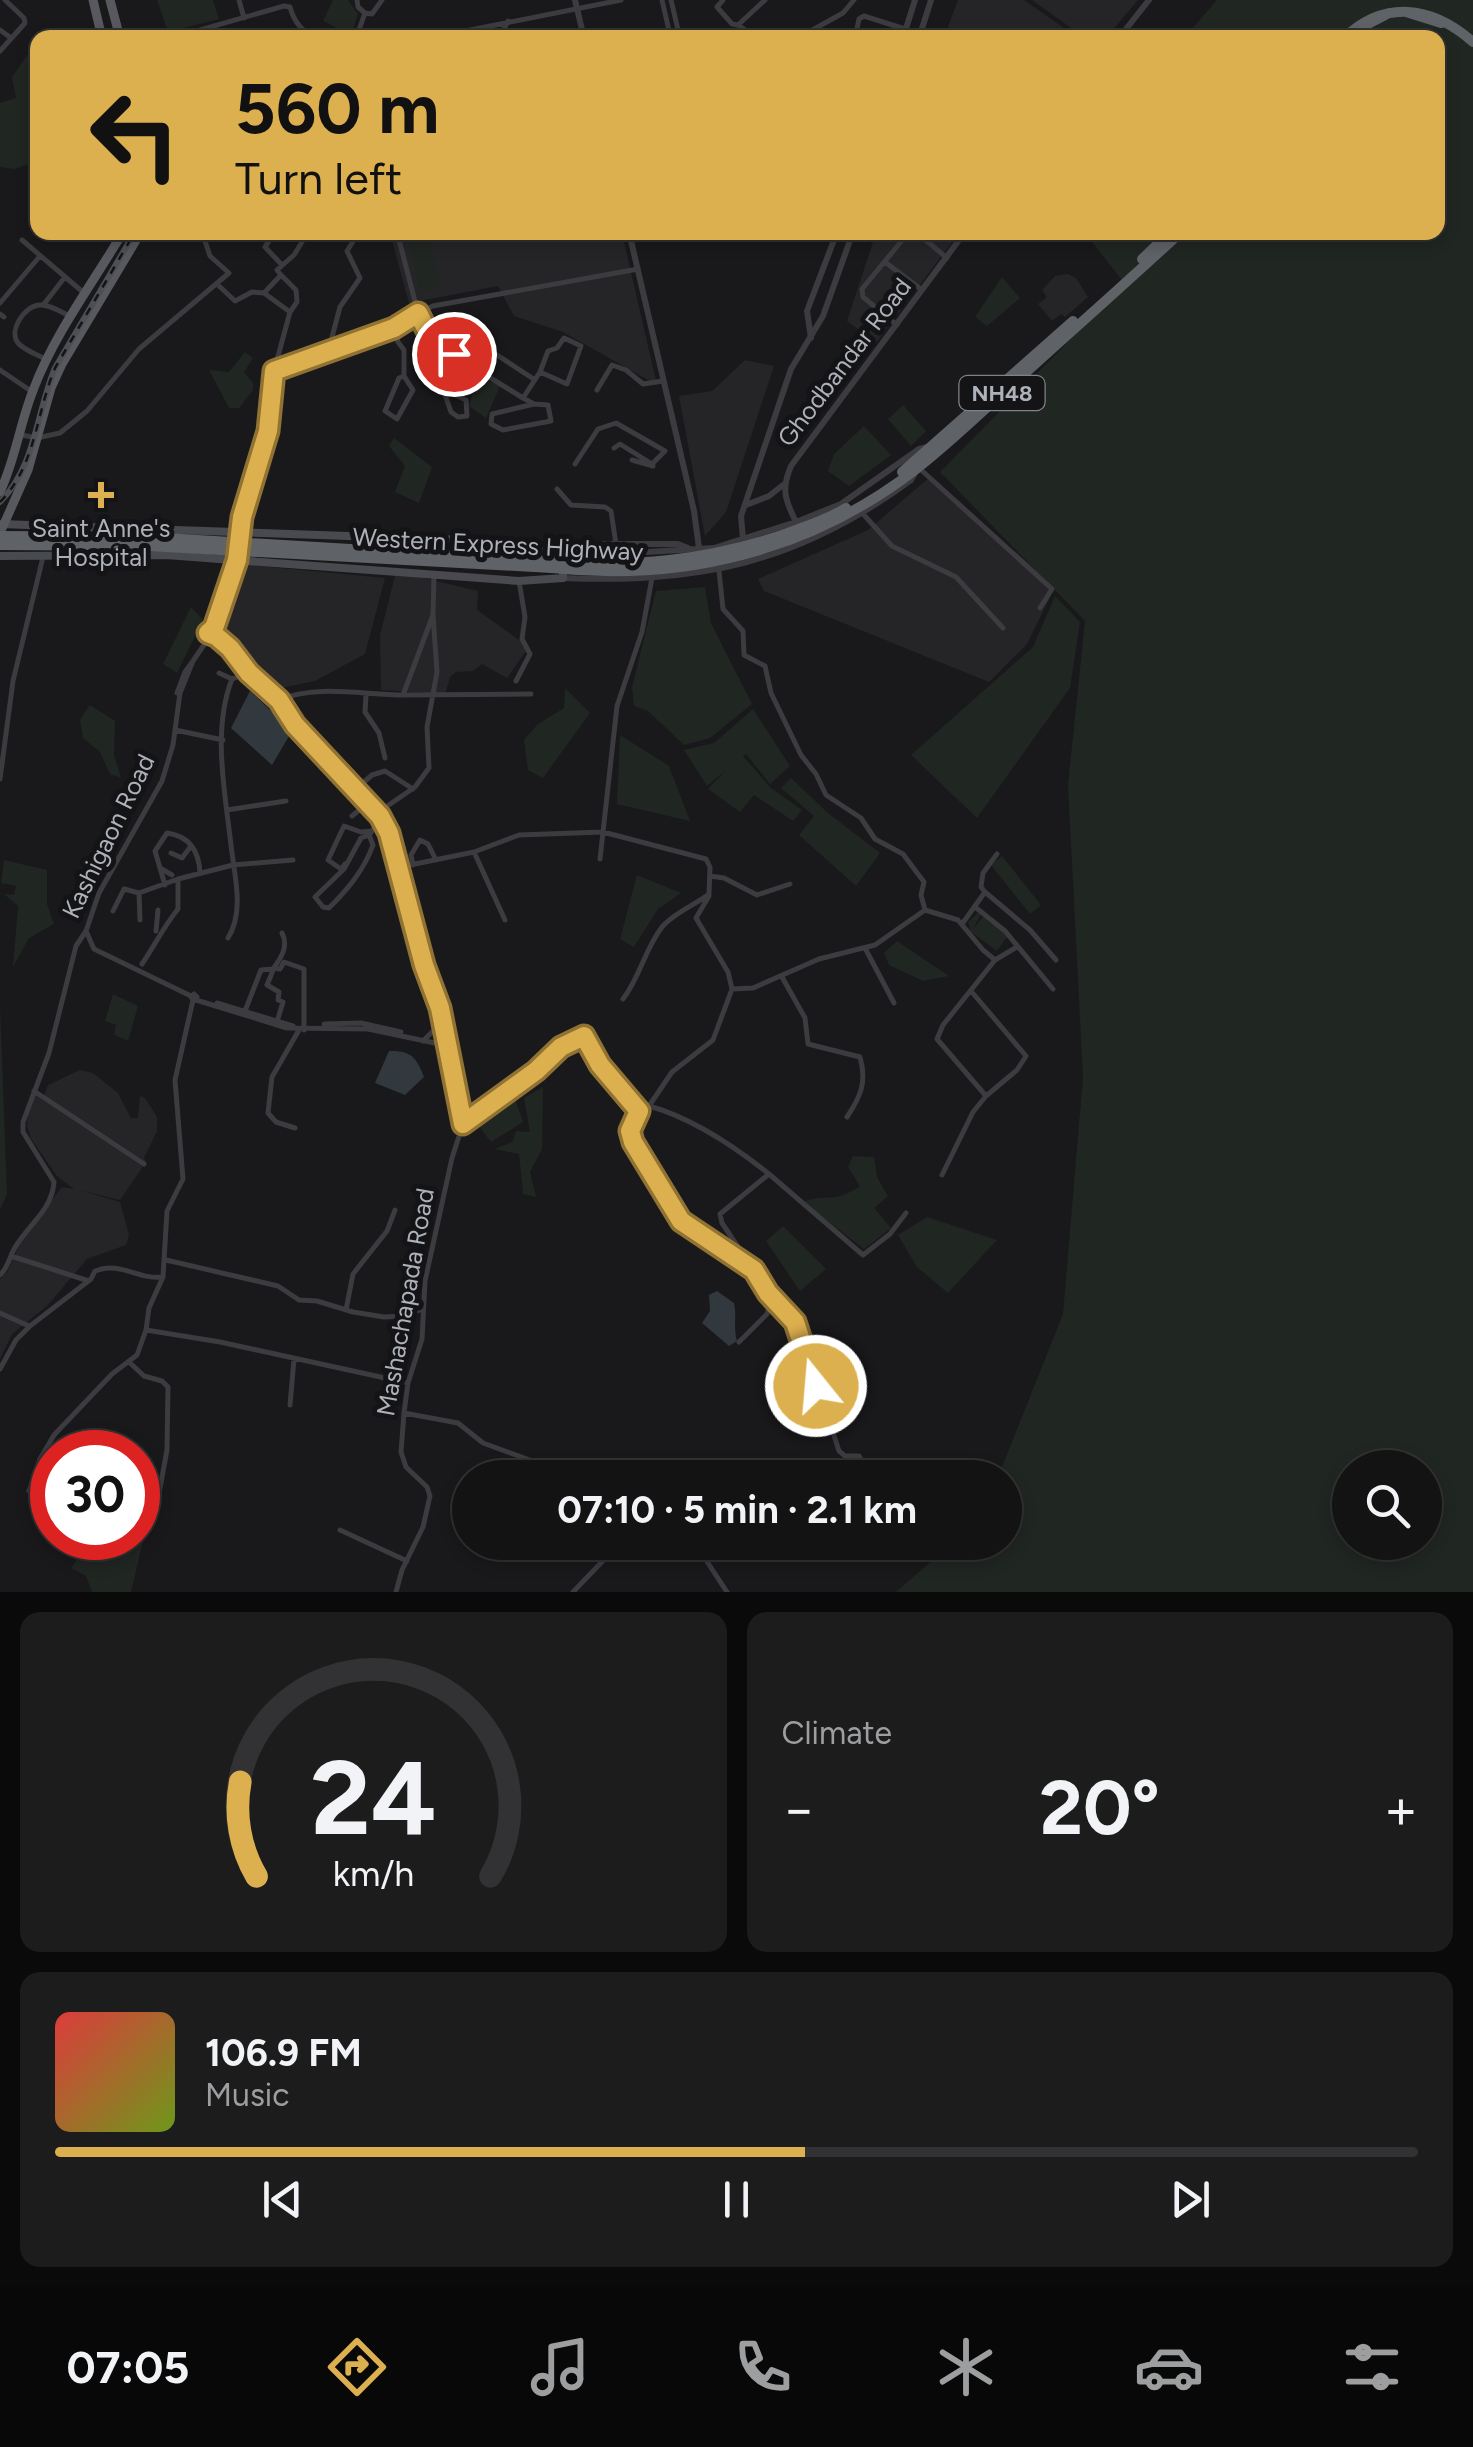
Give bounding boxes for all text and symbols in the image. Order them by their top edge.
text: 560 m [235,66,439,151]
icon: left [70,70,200,200]
text: Turn left [235,151,402,205]
street label: Ghodbandar Road [771,272,917,452]
pin [412,312,497,397]
icon: arrive [427,327,482,382]
road number: NH48 [960,376,1044,410]
marker: Saint Anne's Hospital [88,482,114,508]
place label: Saint Anne's Hospital [32,513,170,572]
street label: Western Express Highway [352,521,644,567]
street label: Kashigaon Road [55,749,161,923]
street label: Mashachapada Road [370,1186,440,1418]
position arrow [764,1334,868,1438]
speed limit sign: 30 [30,1430,160,1560]
map controls [1332,1450,1442,1560]
button: search [1332,1450,1442,1560]
text: 07:10 · 5 min · 2.1 km [557,1487,917,1533]
text: Climate [782,1714,892,1752]
text: 24 [310,1735,436,1860]
text: 20° [1040,1763,1160,1853]
text: − [782,1776,816,1842]
text: + [1384,1776,1418,1842]
text: km/h [332,1852,414,1895]
text: 106.9 FM [205,2030,362,2076]
text: Music [205,2076,290,2114]
icon: previous [255,2172,310,2227]
icon: pause [709,2172,764,2227]
icon: next [1163,2172,1218,2227]
icon: directions [322,2332,392,2402]
icon: music [525,2332,595,2402]
icon: phone [728,2332,798,2402]
icon: climate [931,2332,1001,2402]
icon: car [1134,2332,1204,2402]
icon: filters [1337,2332,1407,2402]
text: 07:05 [66,2340,189,2394]

